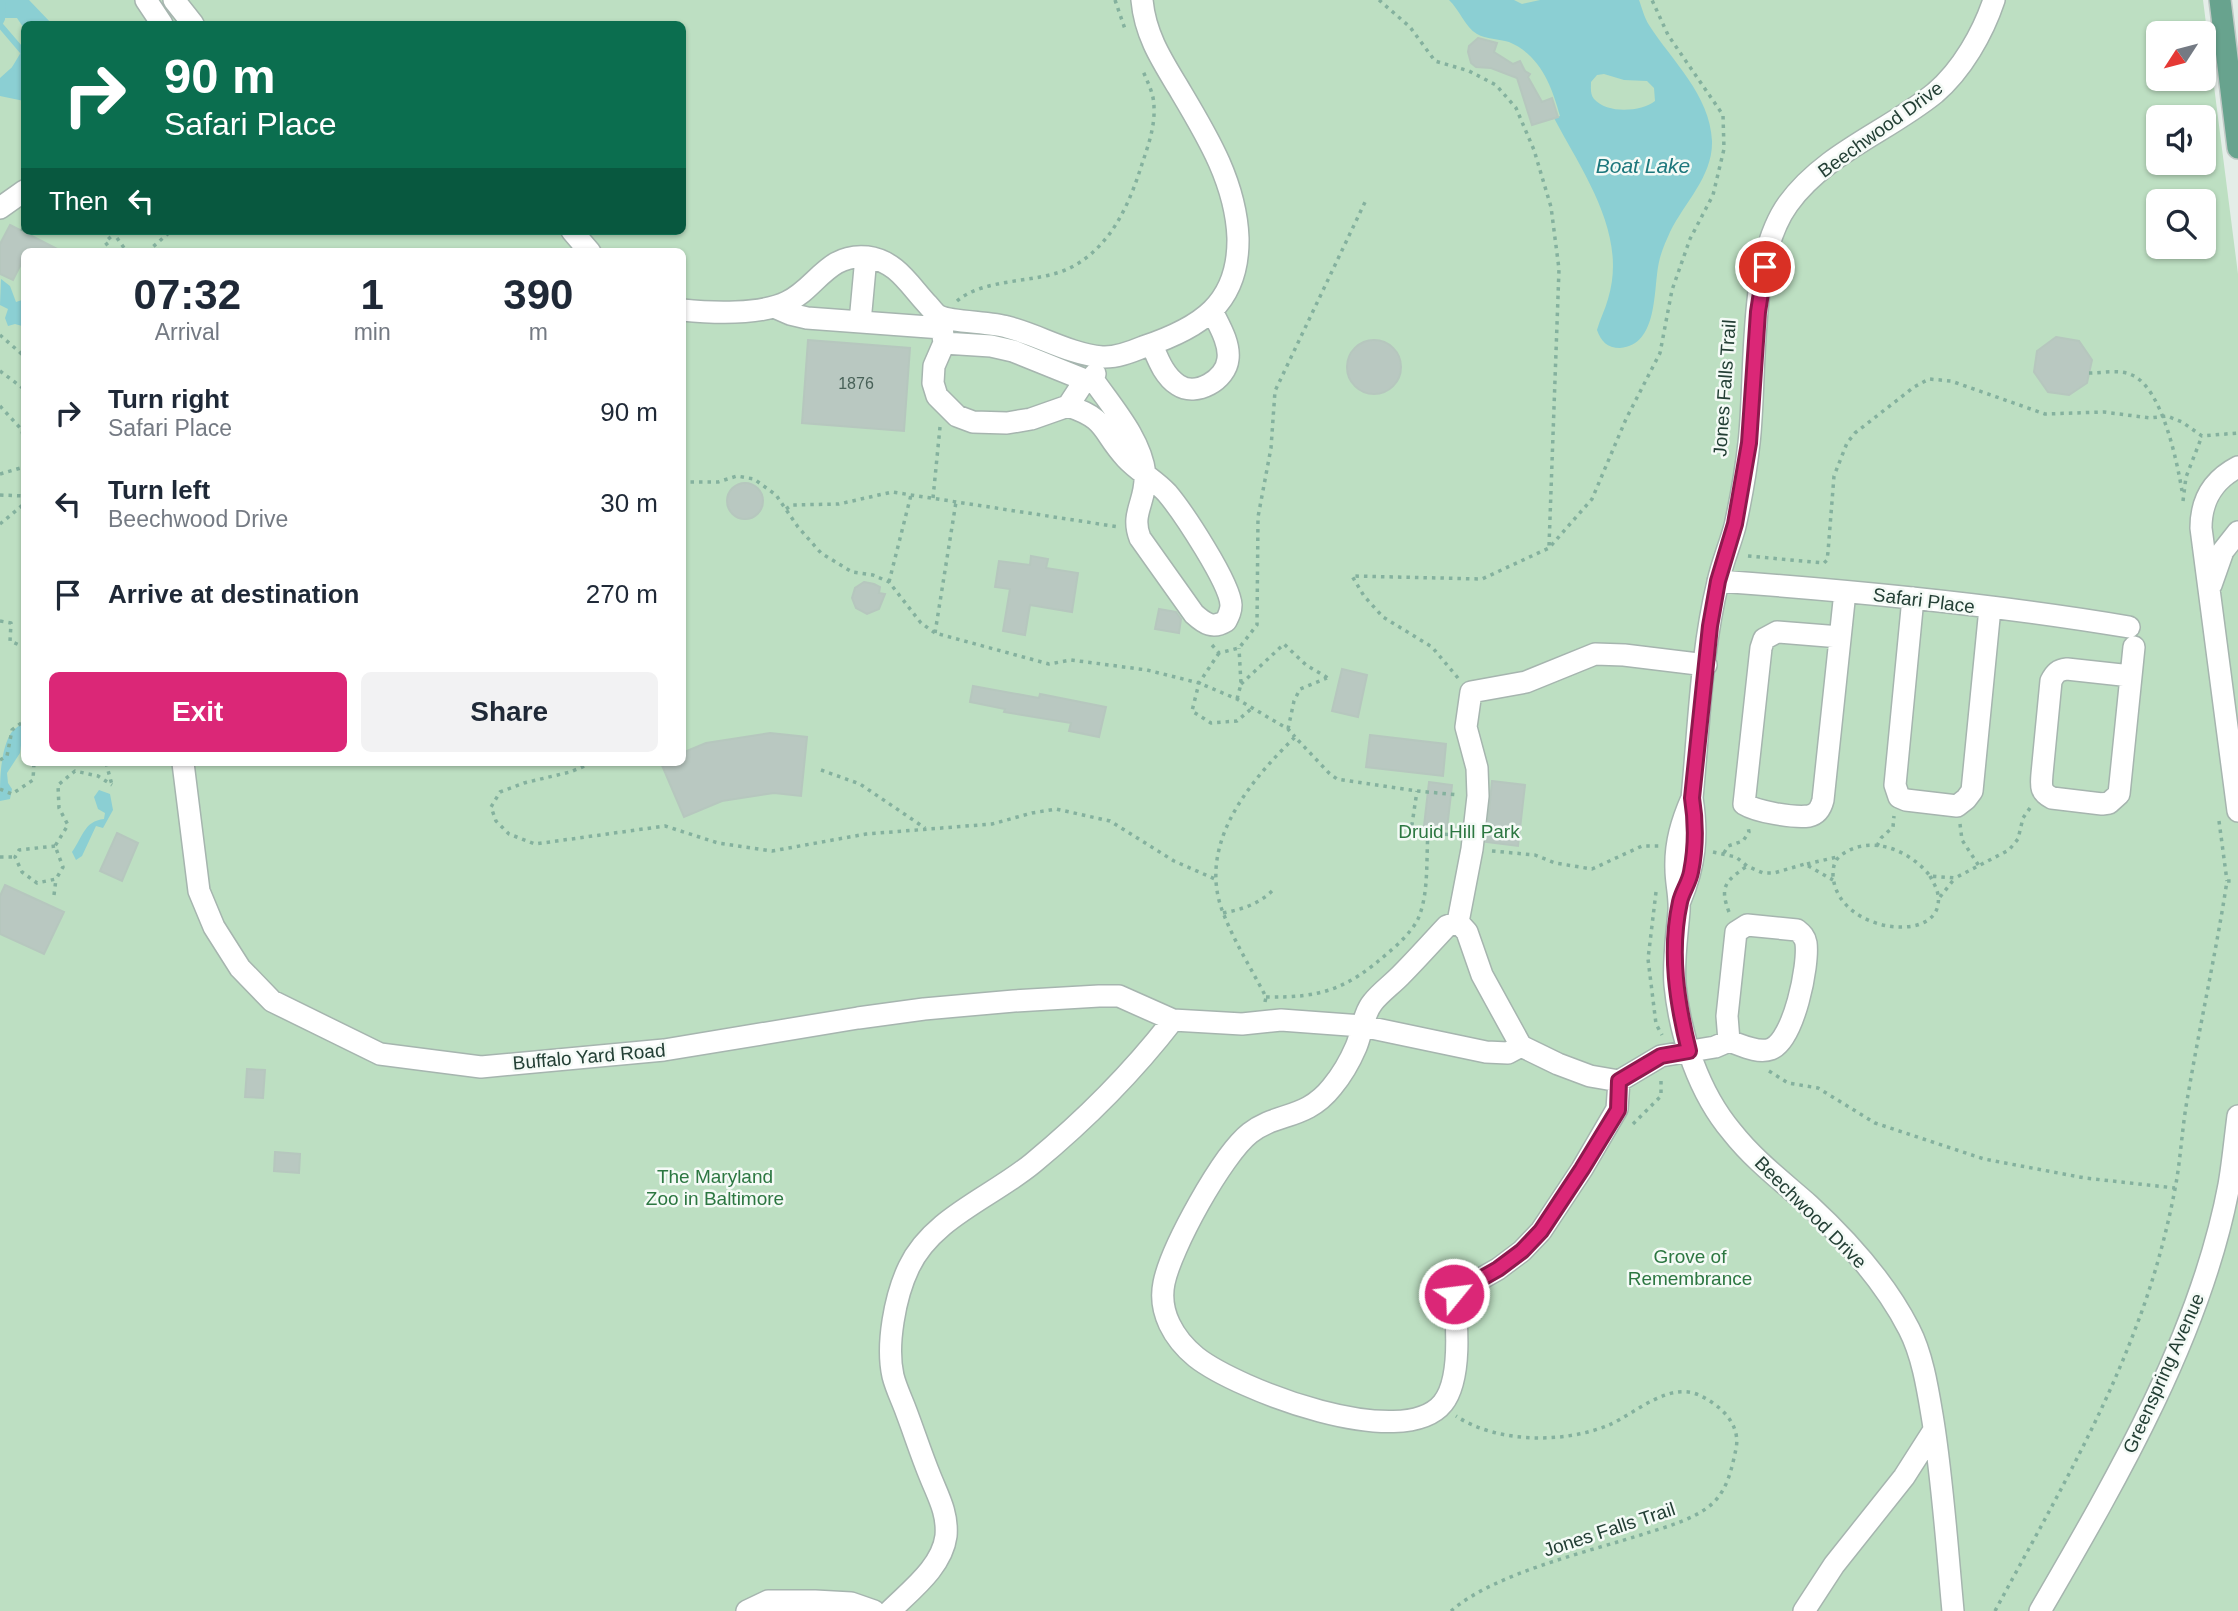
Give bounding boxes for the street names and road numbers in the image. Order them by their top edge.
street label: Beechwood Drive [1814,77,1947,182]
street label: Jones Falls Trail [1709,319,1740,457]
street label: Safari Place [1872,584,1976,617]
street label: Buffalo Yard Road [512,1039,666,1074]
street label: Beechwood Drive [1751,1152,1871,1272]
street label: Greenspring Avenue [2119,1290,2208,1456]
street label: Jones Falls Trail [1541,1498,1678,1561]

